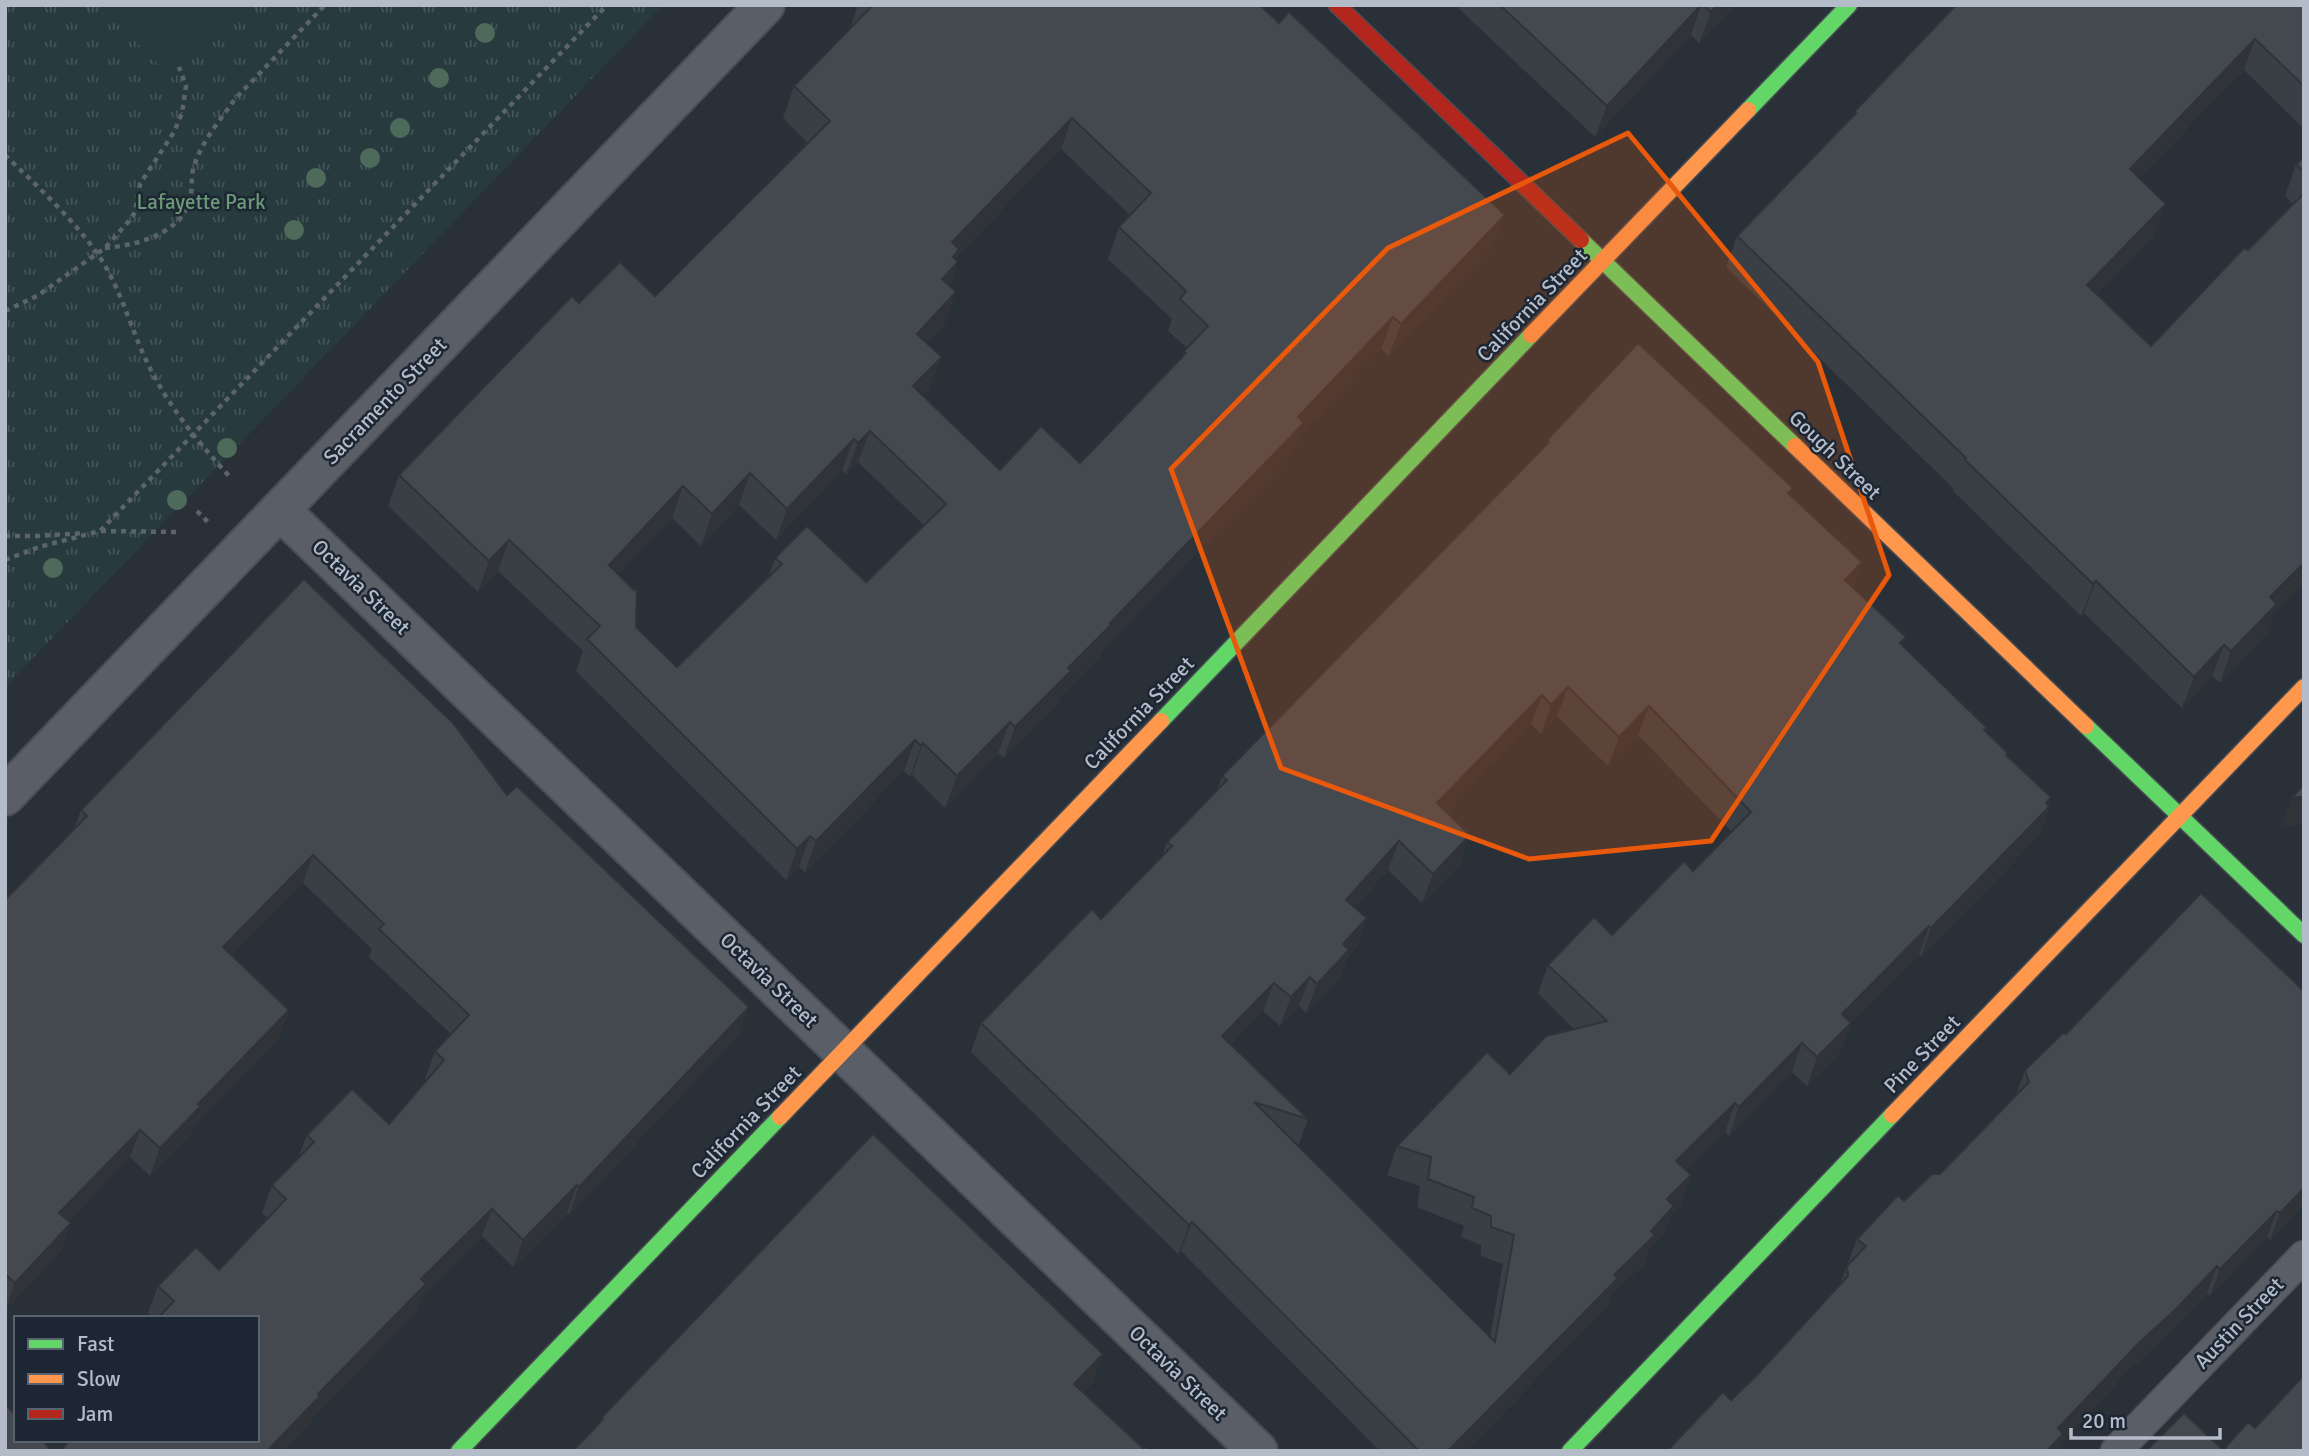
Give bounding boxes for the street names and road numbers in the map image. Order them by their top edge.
street label: California Street [1471,243,1593,367]
street label: Sacramento Street [318,332,452,470]
street label: Gough Street [1784,405,1886,505]
street label: Octavia Street [307,534,415,640]
street label: California Street [1078,651,1200,775]
street label: Octavia Street [715,927,823,1033]
street label: Pine Street [1878,1009,1966,1099]
street label: California Street [685,1060,807,1184]
street label: Austin Street [2189,1272,2289,1374]
street label: Octavia Street [1124,1320,1232,1426]

